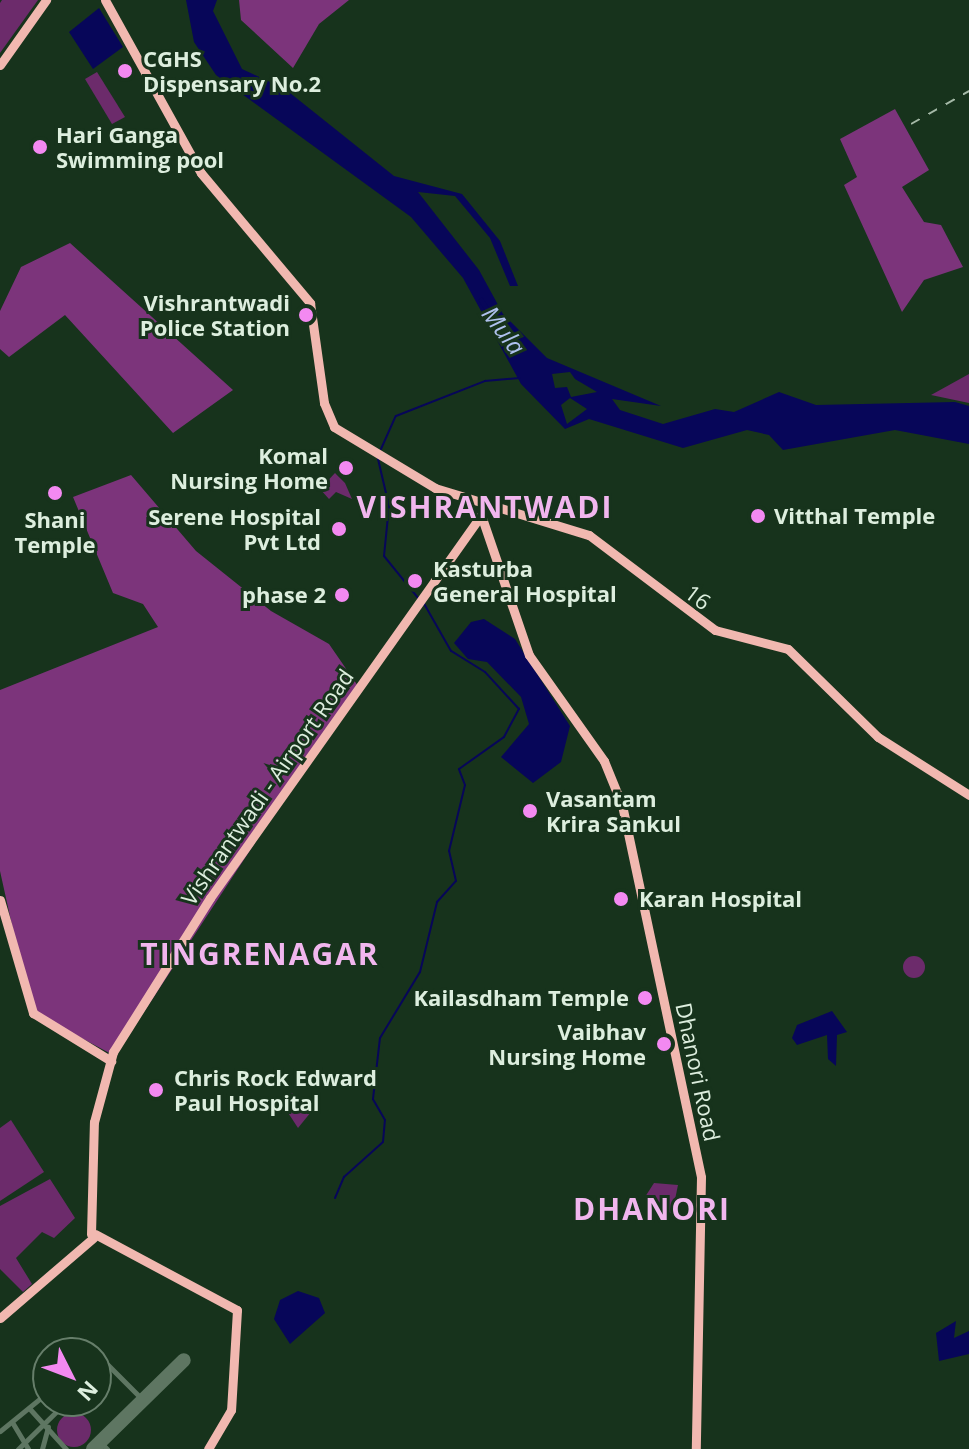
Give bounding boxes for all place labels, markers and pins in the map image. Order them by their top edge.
place label: CGHS Dispensary No.2 [143,45,321,96]
marker: CGHS Dispensary No.2 [114,60,136,82]
place label: Hari Ganga Swimming pool [56,121,224,172]
marker: Hari Ganga Swimming pool [31,138,49,156]
place label: Vishrantwadi Police Station [140,289,290,340]
marker: Vishrantwadi Police Station [297,306,315,324]
place label: Komal Nursing Home [170,442,328,494]
marker: Komal Nursing Home [335,457,357,479]
marker: Shani Temple [46,484,64,502]
place label: Serene Hospital Pvt Ltd [148,503,321,554]
place label: Vitthal Temple [774,503,935,529]
place label: Shani Temple [15,506,95,558]
marker: Vitthal Temple [749,507,767,525]
marker: Serene Hospital Pvt Ltd [328,518,350,540]
place label: Kasturba General Hospital [433,555,617,606]
marker: Kasturba General Hospital [404,570,426,592]
place label: phase 2 [242,582,326,608]
marker: phase 2 [333,586,351,604]
place label: Vasantam Krira Sankul [546,785,681,836]
marker: Vasantam Krira Sankul [521,802,539,820]
place label: Karan Hospital [639,886,802,912]
marker: Karan Hospital [610,888,632,910]
place label: Kailasdham Temple [413,985,629,1011]
marker: Kailasdham Temple [636,989,654,1007]
place label: Vaibhav Nursing Home [488,1018,646,1070]
marker: Vaibhav Nursing Home [653,1033,675,1055]
place label: Chris Rock Edward Paul Hospital [174,1064,377,1116]
marker: Chris Rock Edward Paul Hospital [145,1079,167,1101]

